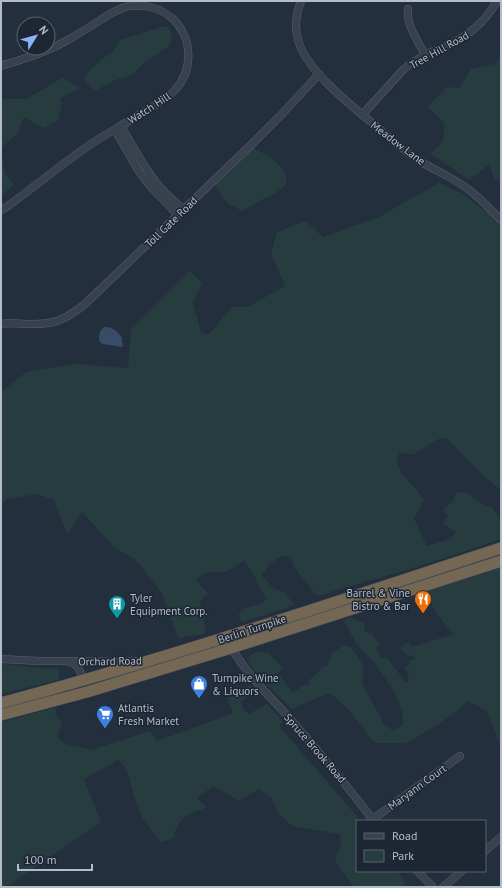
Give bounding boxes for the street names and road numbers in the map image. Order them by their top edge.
street label: Tree Hill Road [407,28,471,72]
street label: Watch Hill [125,89,174,127]
street label: Meadow Lane [368,118,428,168]
street label: Toll Gate Road [142,193,200,251]
street label: Berlin Turnpike [216,611,288,647]
street label: Orchard Road [78,653,142,669]
street label: Spruce Brook Road [281,710,349,786]
street label: Maryann Court [385,761,449,813]

